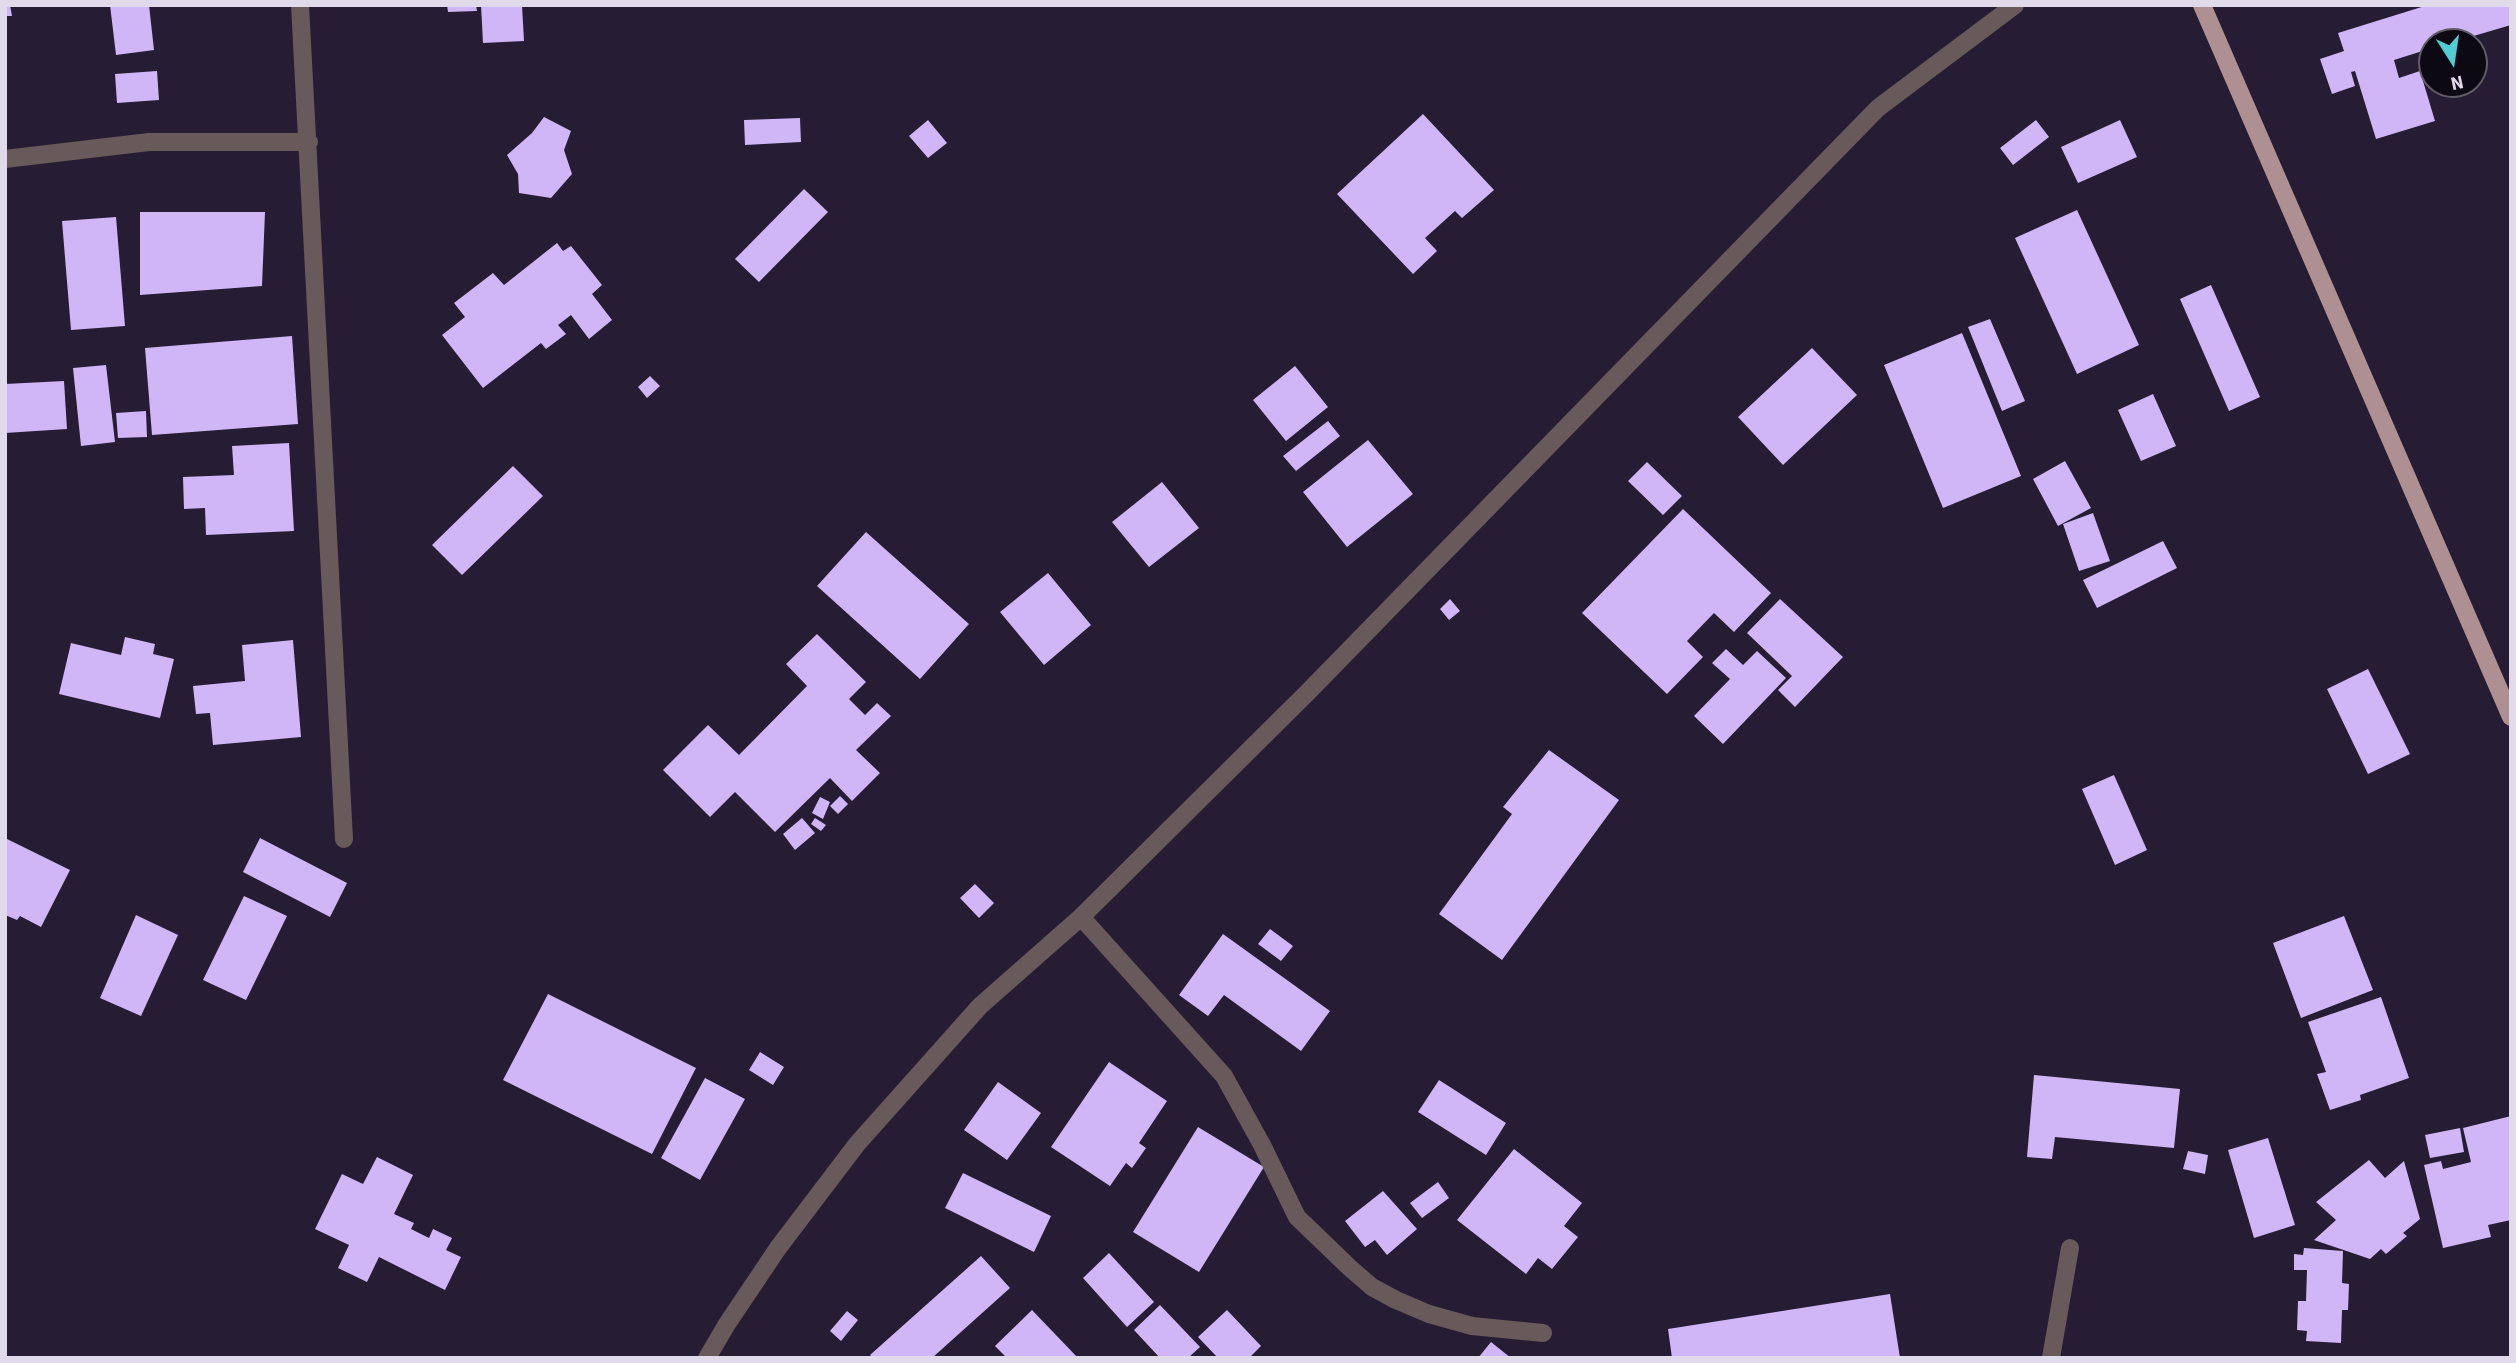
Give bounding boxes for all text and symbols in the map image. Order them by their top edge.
north arrow [2418,28,2488,98]
text: N [2448,68,2466,97]

